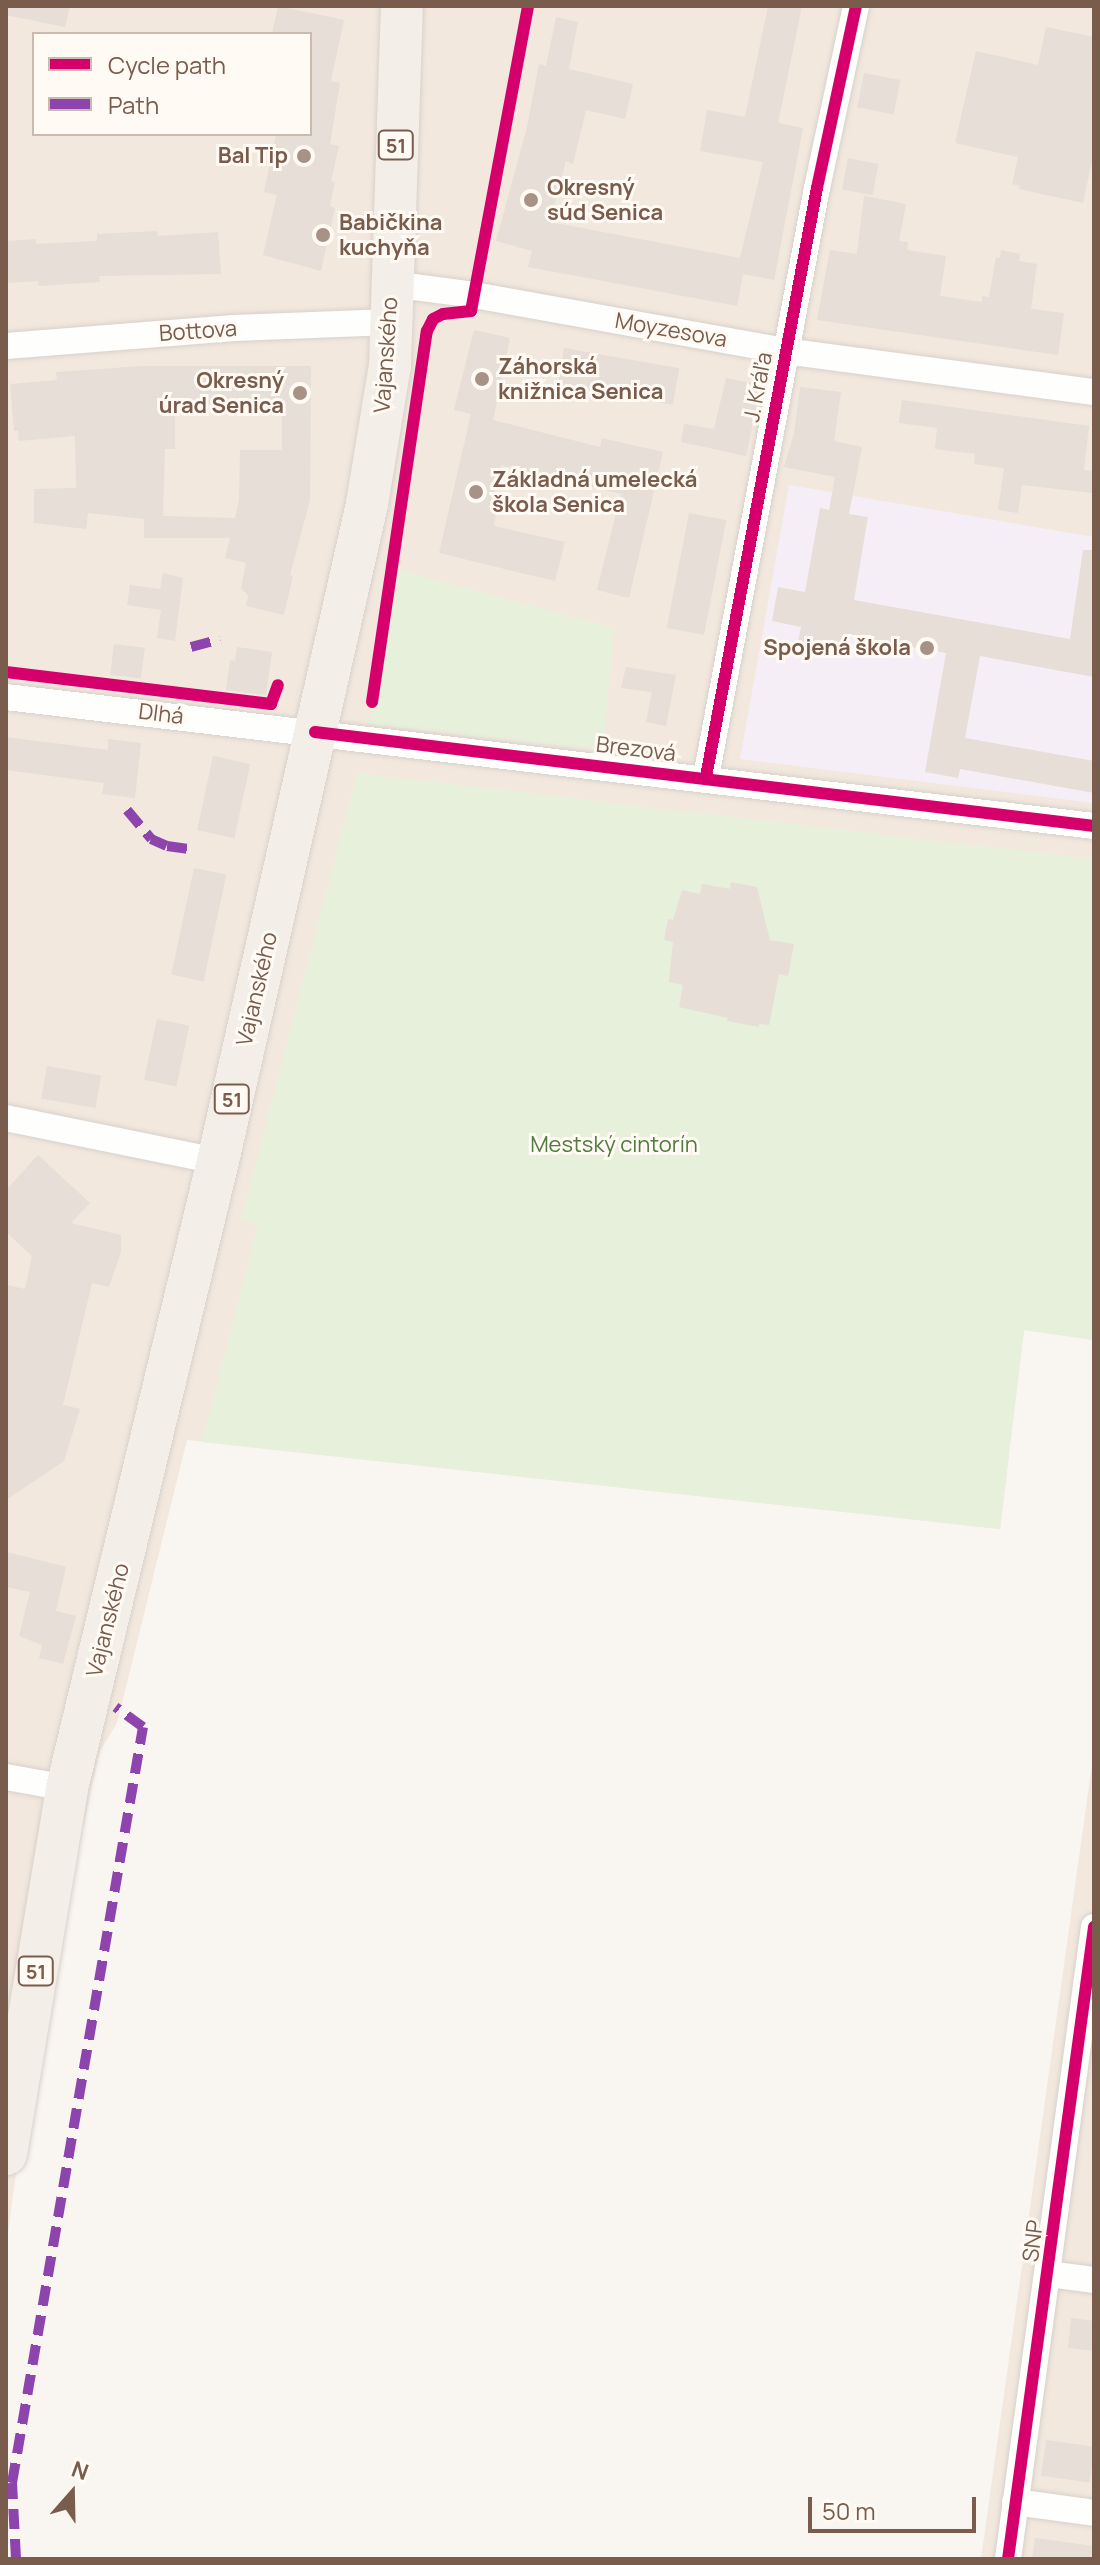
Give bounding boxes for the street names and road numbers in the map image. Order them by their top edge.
road number: 51 [376,129,416,161]
street label: Vajanského [369,296,403,414]
street label: Moyzesova [613,307,729,353]
street label: Bottova [158,315,238,347]
street label: J. Kráľa [738,350,778,424]
street label: Dlhá [137,698,185,730]
street label: Brezová [595,731,677,767]
street label: Vajanského [231,929,283,1049]
road number: 51 [212,1083,252,1115]
street label: Vajanského [81,1560,135,1680]
road number: 51 [16,1955,56,1987]
street label: SNP [1017,2219,1049,2263]

